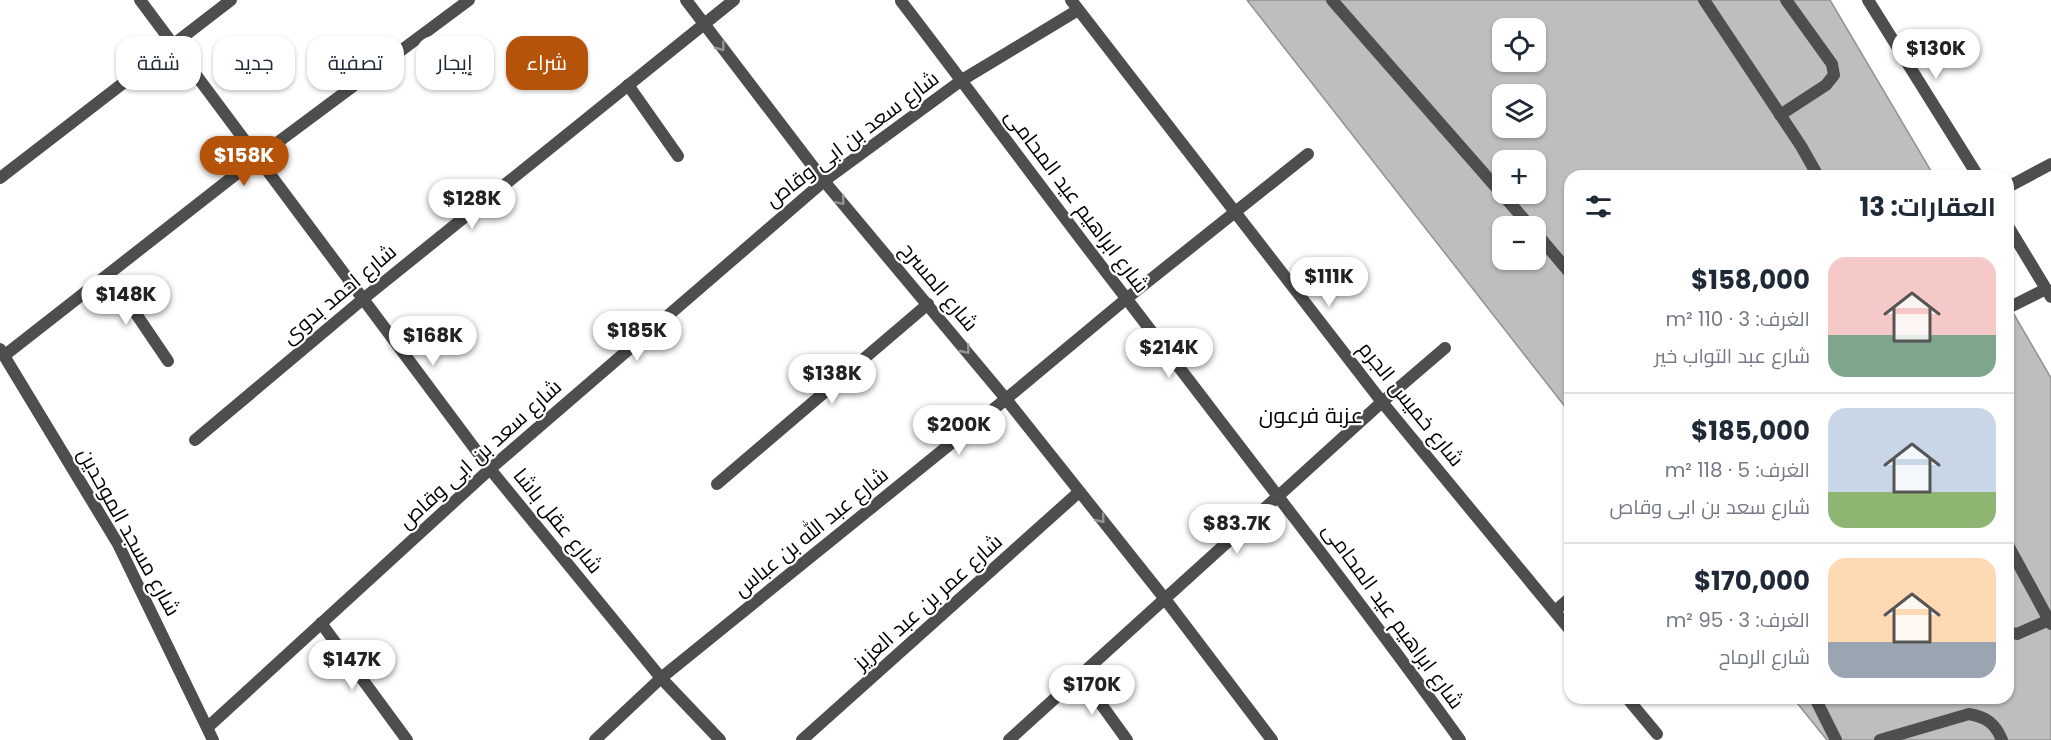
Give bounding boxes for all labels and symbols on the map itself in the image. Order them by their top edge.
pin: $130K [1894,29,1978,80]
one-way arrow [714,40,725,51]
street label: شارع سعد بن ابى وقاص [759,64,945,214]
street label: شارع ابراهيم عيد المحامى [998,103,1156,299]
pin: $158K [202,136,286,187]
pin: $128K [430,179,514,230]
one-way arrow [833,194,844,205]
street label: شارع المسرح [894,236,985,337]
street label: شارع احمد بدوى [275,237,402,350]
pin: $111K [1287,257,1371,308]
pin: $148K [84,275,168,326]
pin: $185K [595,311,679,362]
pin: $168K [391,316,475,367]
pin: $214K [1127,328,1211,379]
street label: شارع خميس الجرم [1352,335,1471,473]
one-way arrow [959,343,970,354]
pin: $138K [790,354,874,405]
street label: شارع سعد بن ابى وقاص [392,372,568,535]
district label: عزبة فرعون [1259,400,1363,431]
pin: $200K [917,405,1001,456]
street label: شارع مسجد الموحدين [71,442,188,621]
street label: شارع عبد الله بن عباس [727,460,894,603]
street label: شارع عقل باشا [507,462,610,579]
pin: $83.7K [1188,504,1286,555]
one-way arrow [1093,512,1104,523]
street label: شارع ابراهيم عيد المحامى [1316,517,1471,715]
street label: شارع عمر بن عبد العزيز [846,527,1008,677]
pin: $147K [310,640,394,691]
pin: $170K [1050,665,1134,716]

